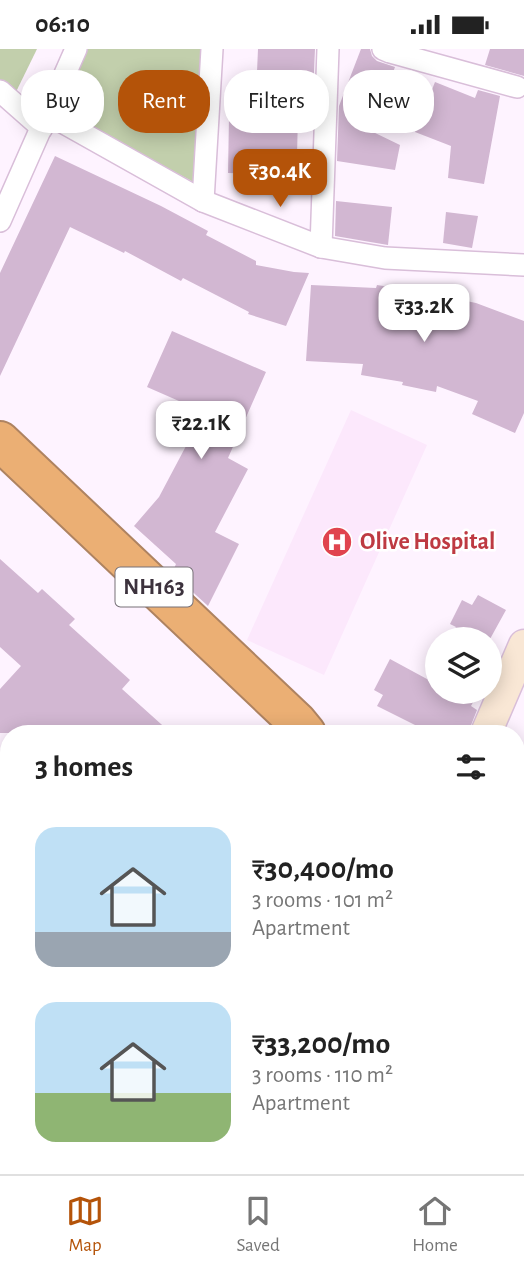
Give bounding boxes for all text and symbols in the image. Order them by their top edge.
text: 06:10 [35,11,90,37]
chip: Buy [21,70,104,133]
chip: Rent [118,70,210,133]
chip: Filters [224,70,329,133]
chip: New [343,70,434,133]
pin: ₹30.4K [223,149,337,209]
text: ₹30.4K [249,160,311,183]
pin: ₹33.2K [367,285,481,344]
text: ₹33.2K [395,295,454,318]
pin: ₹22.1K [144,401,258,461]
text: ₹22.1K [172,412,230,435]
hospital icon: Olive Hospital [320,525,354,559]
place label: Olive Hospital [360,530,495,554]
road number: NH163 [116,567,192,607]
map controls [425,627,502,704]
button: layers [425,627,502,704]
icon: filters [452,748,490,786]
text: 3 homes [35,752,133,782]
text: ₹30,400/mo [252,854,394,884]
icon: home [91,855,175,939]
text: 3 rooms · 101 m² [252,889,393,912]
text: Apartment [252,917,350,940]
text: ₹33,200/mo [252,1029,390,1059]
icon: home [91,1030,175,1114]
text: 3 rooms · 110 m² [252,1064,393,1087]
text: Apartment [252,1092,350,1115]
tab: Map [66,1192,104,1257]
tab: Saved [236,1192,280,1257]
tab: Home [412,1192,458,1257]

